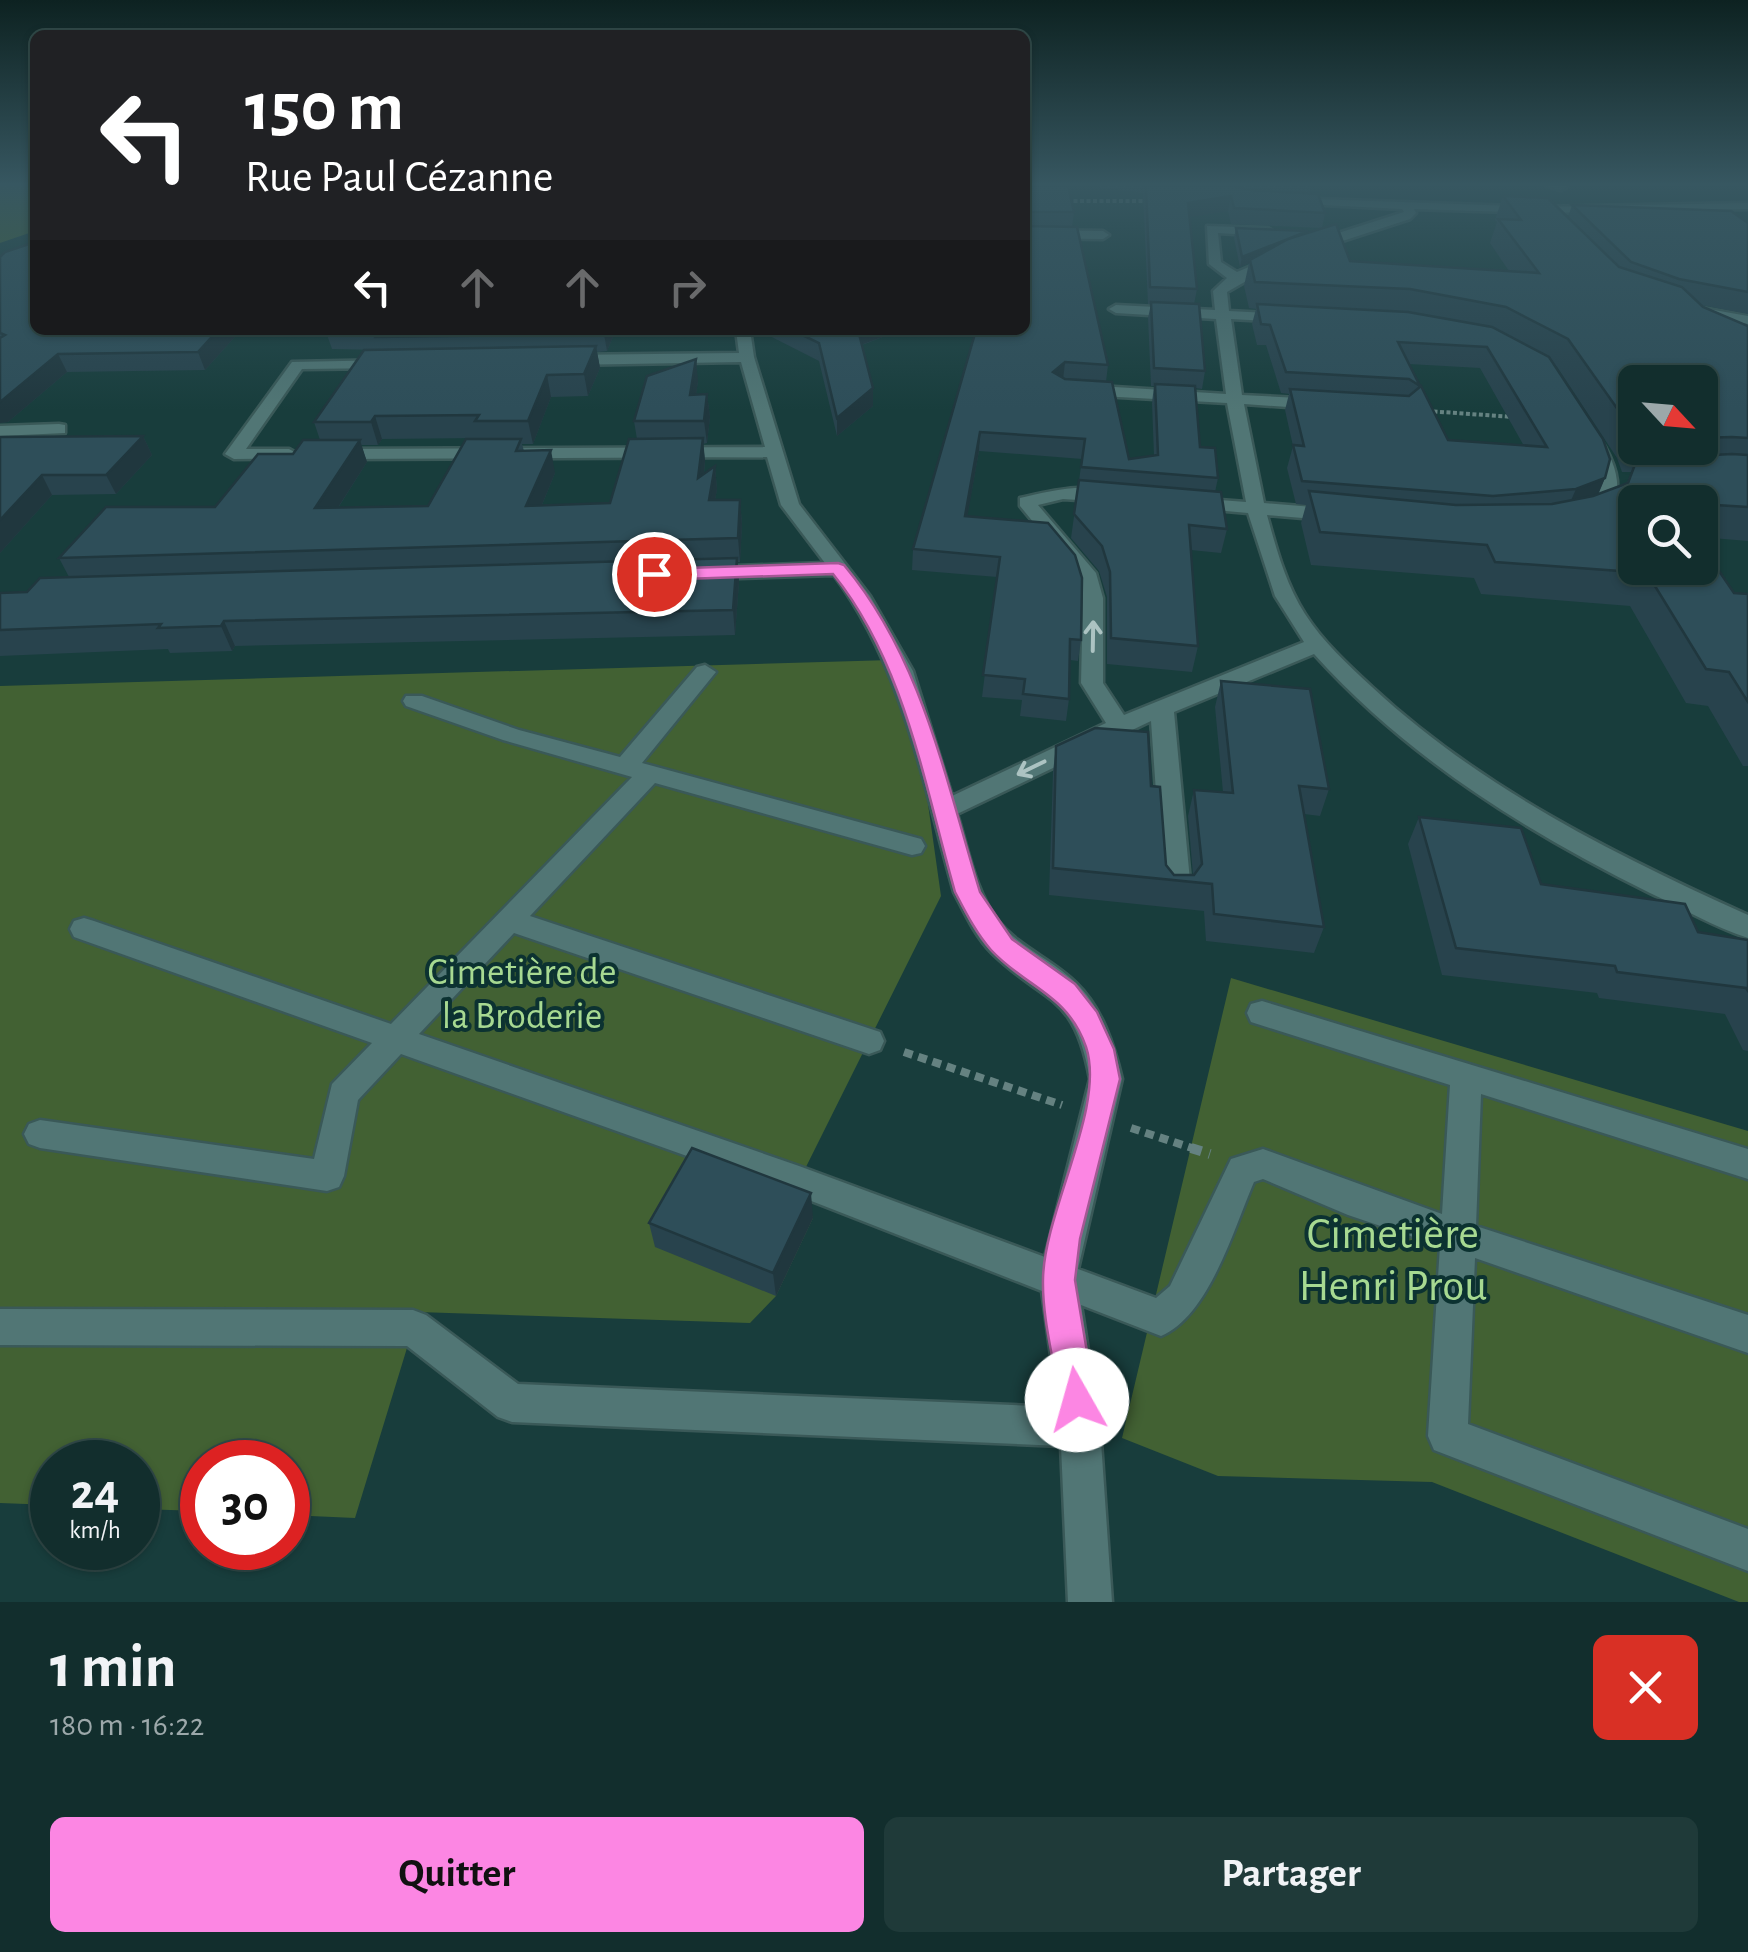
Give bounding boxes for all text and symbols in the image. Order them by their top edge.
icon: left [80,70,210,200]
text: 150 m [245,73,404,143]
text: Rue Paul Cézanne [245,155,554,200]
icon: left [345,260,400,315]
icon: ahead [450,260,505,315]
icon: ahead [555,260,610,315]
icon: right [660,260,715,315]
north arrow [1618,365,1718,465]
map controls [1618,365,1718,585]
button: search [1618,485,1718,585]
pin [612,532,697,617]
icon: arrive [627,547,682,602]
one-way arrow [1083,621,1102,653]
one-way arrow [1017,759,1046,778]
park label: Cimetière de la Broderie [428,954,616,1036]
park label: Cimetière Henri Prou [1299,1212,1487,1309]
position arrow [1025,1348,1129,1452]
speed limit sign: 30 [180,1440,310,1570]
text: 24 [71,1468,119,1518]
text: km/h [69,1518,121,1543]
button: close [1593,1635,1698,1740]
text: 1 min [50,1638,176,1698]
text: 180 m · 16:22 [50,1709,204,1741]
button: Quitter [50,1817,864,1932]
button: Partager [884,1817,1698,1932]

